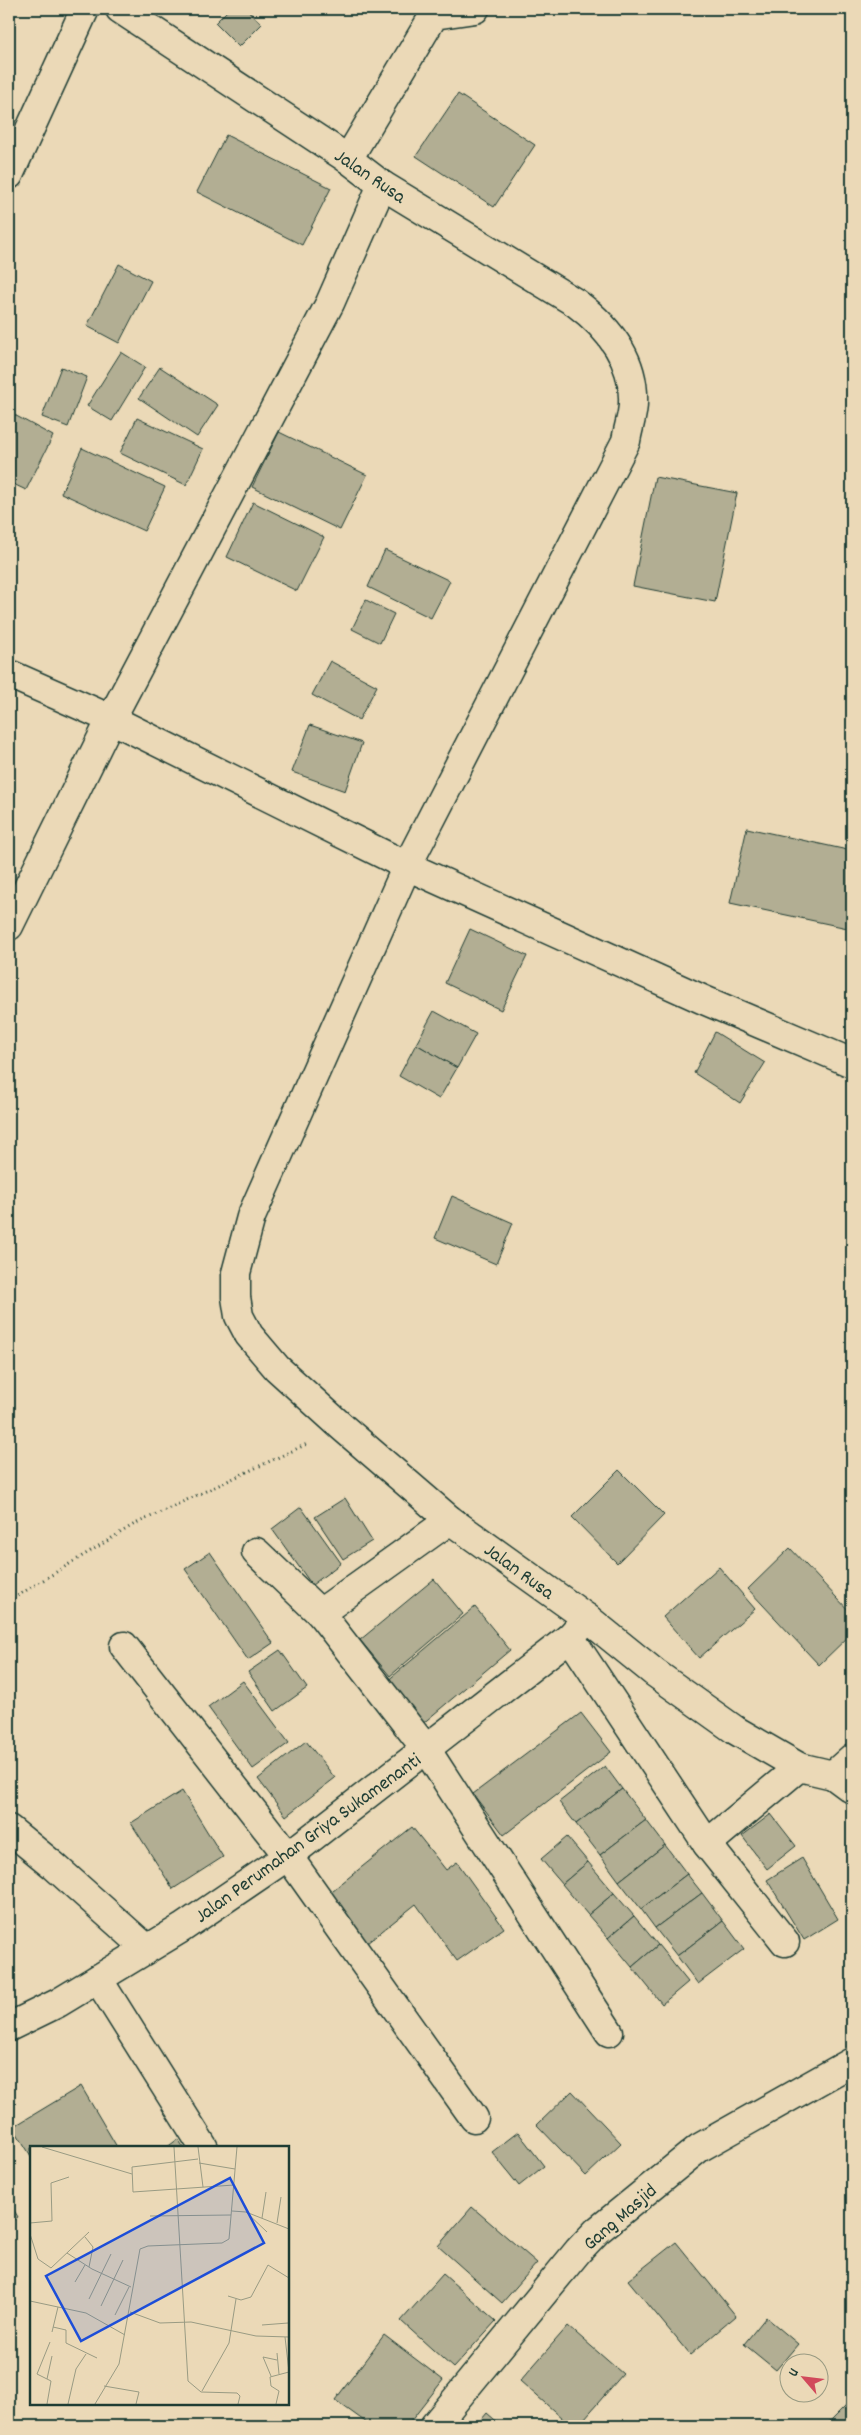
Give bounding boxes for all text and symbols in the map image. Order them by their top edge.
street label: Jalan Rusa [328,143,411,212]
street label: Jalan Rusa [477,1537,560,1608]
street label: Jalan Perumahan Griya Sukamenanti [190,1747,428,1931]
inset map [30,2146,289,2405]
street label: Gang Masjid [578,2178,664,2258]
north arrow [778,2352,828,2402]
text: U [784,2365,805,2381]

